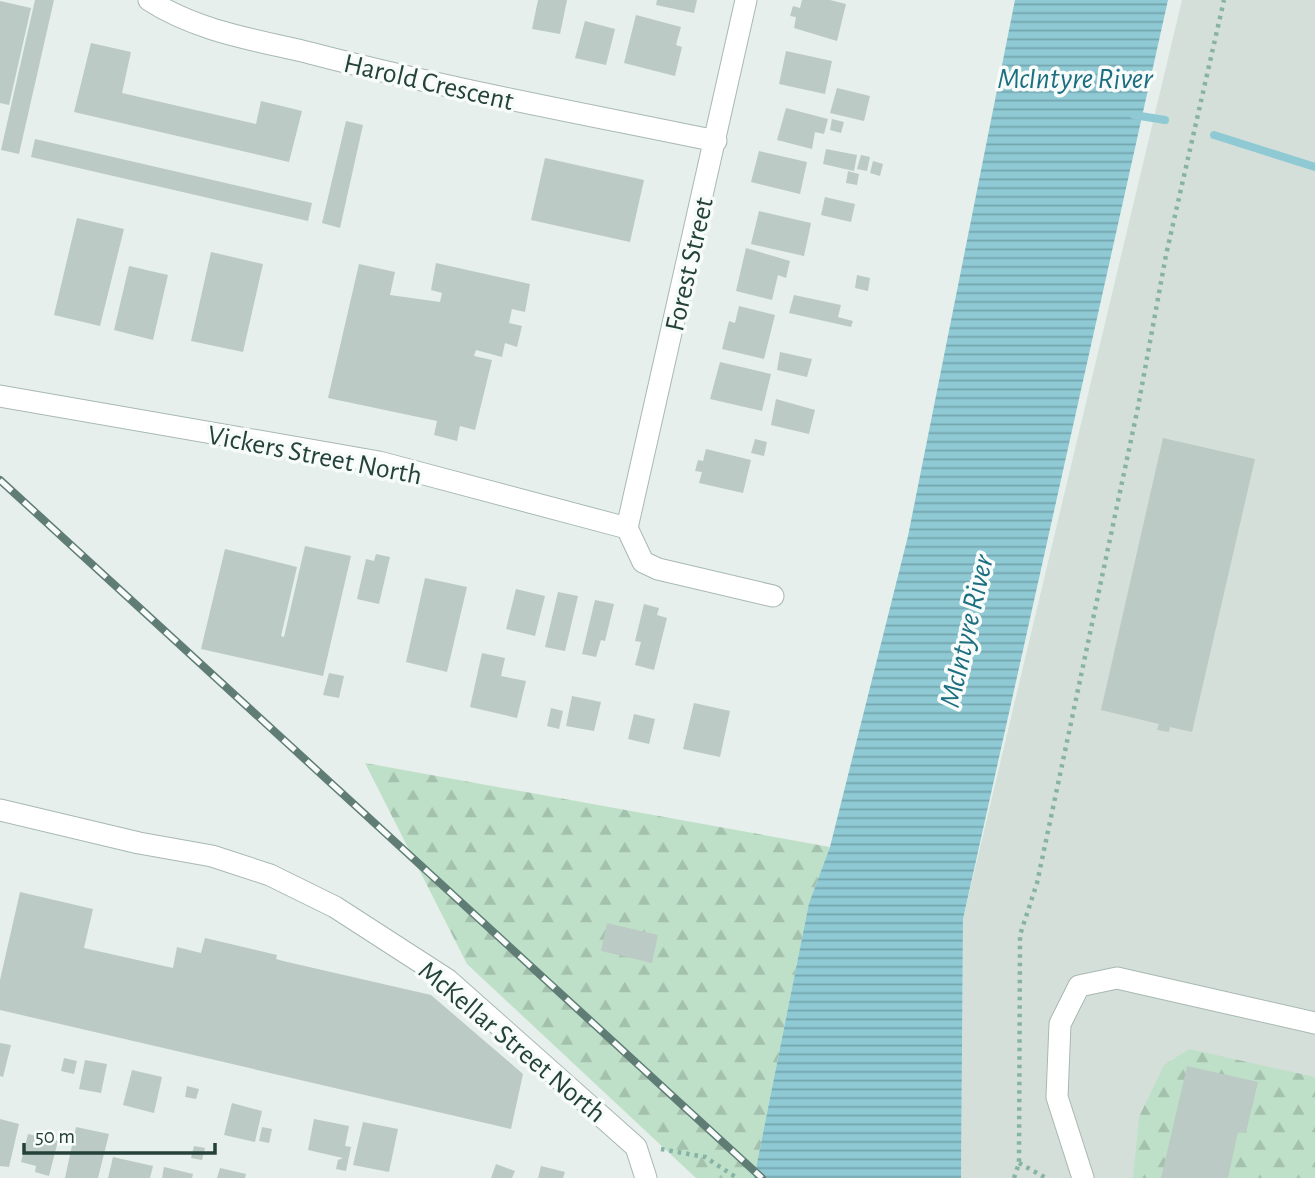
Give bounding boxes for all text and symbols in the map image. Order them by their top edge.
street label: Harold Crescent [341,50,516,116]
water label: McIntyre River [997,64,1154,94]
street label: Forest Street [661,195,719,334]
street label: Vickers Street North [205,421,424,490]
water label: McIntyre River [935,551,999,710]
street label: McKellar Street North [413,957,610,1129]
scale bar [24,1112,215,1156]
text: 50 m [35,1126,75,1147]

